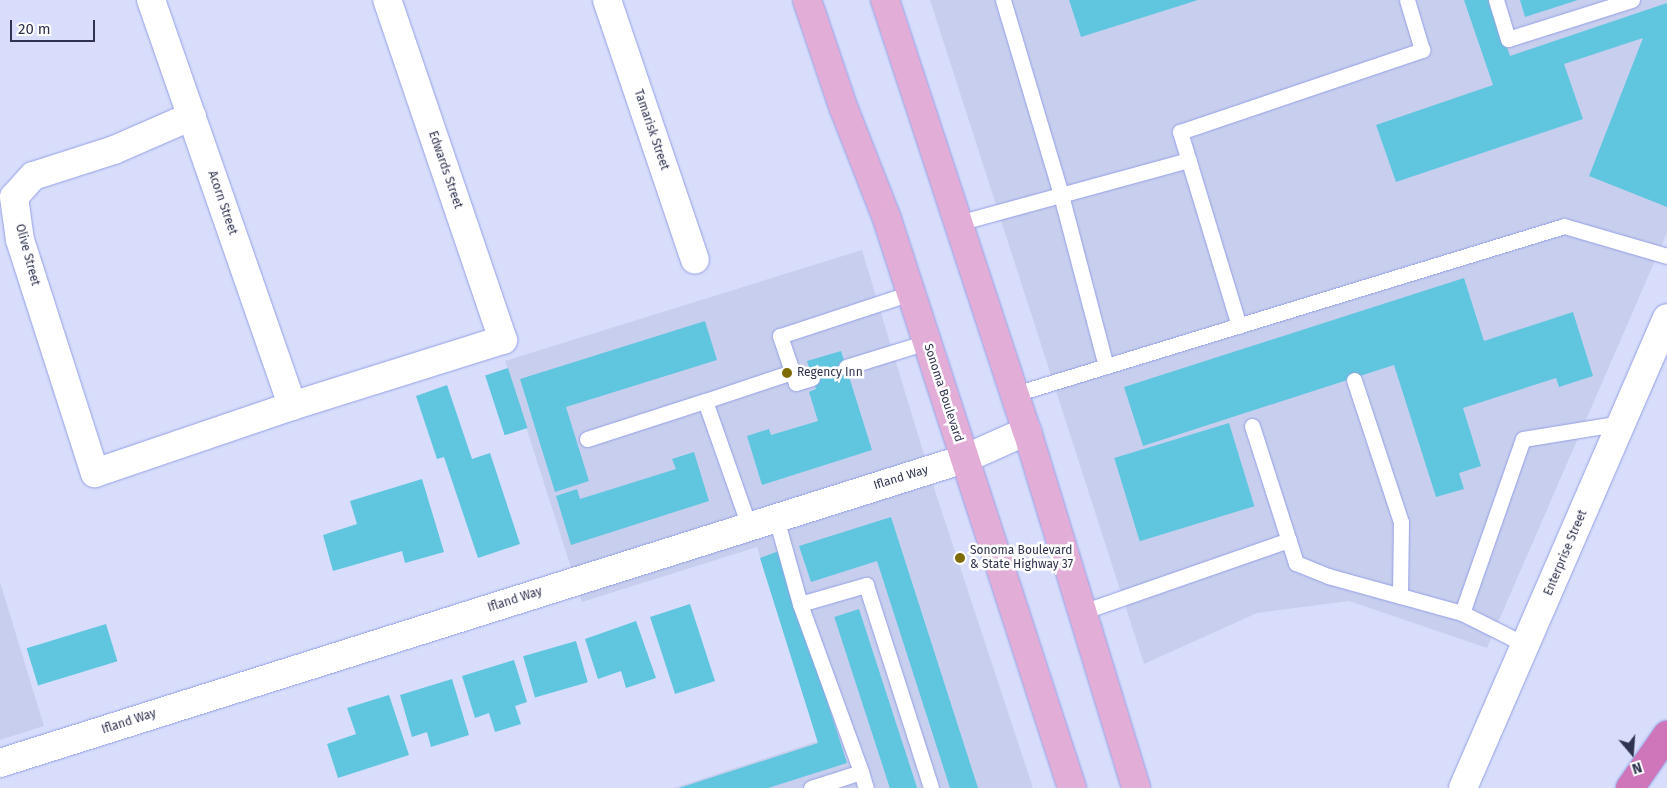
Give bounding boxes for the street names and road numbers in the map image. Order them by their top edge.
street label: Tamarisk Street [630,88,672,172]
street label: Edwards Street [425,129,465,211]
street label: Acorn Street [204,169,240,237]
street label: Olive Street [12,223,42,287]
street label: Sonoma Boulevard [920,342,966,444]
street label: Ifland Way [872,463,930,493]
street label: Enterprise Street [1541,508,1591,598]
street label: Ifland Way [486,584,544,616]
street label: Ifland Way [100,706,158,738]

